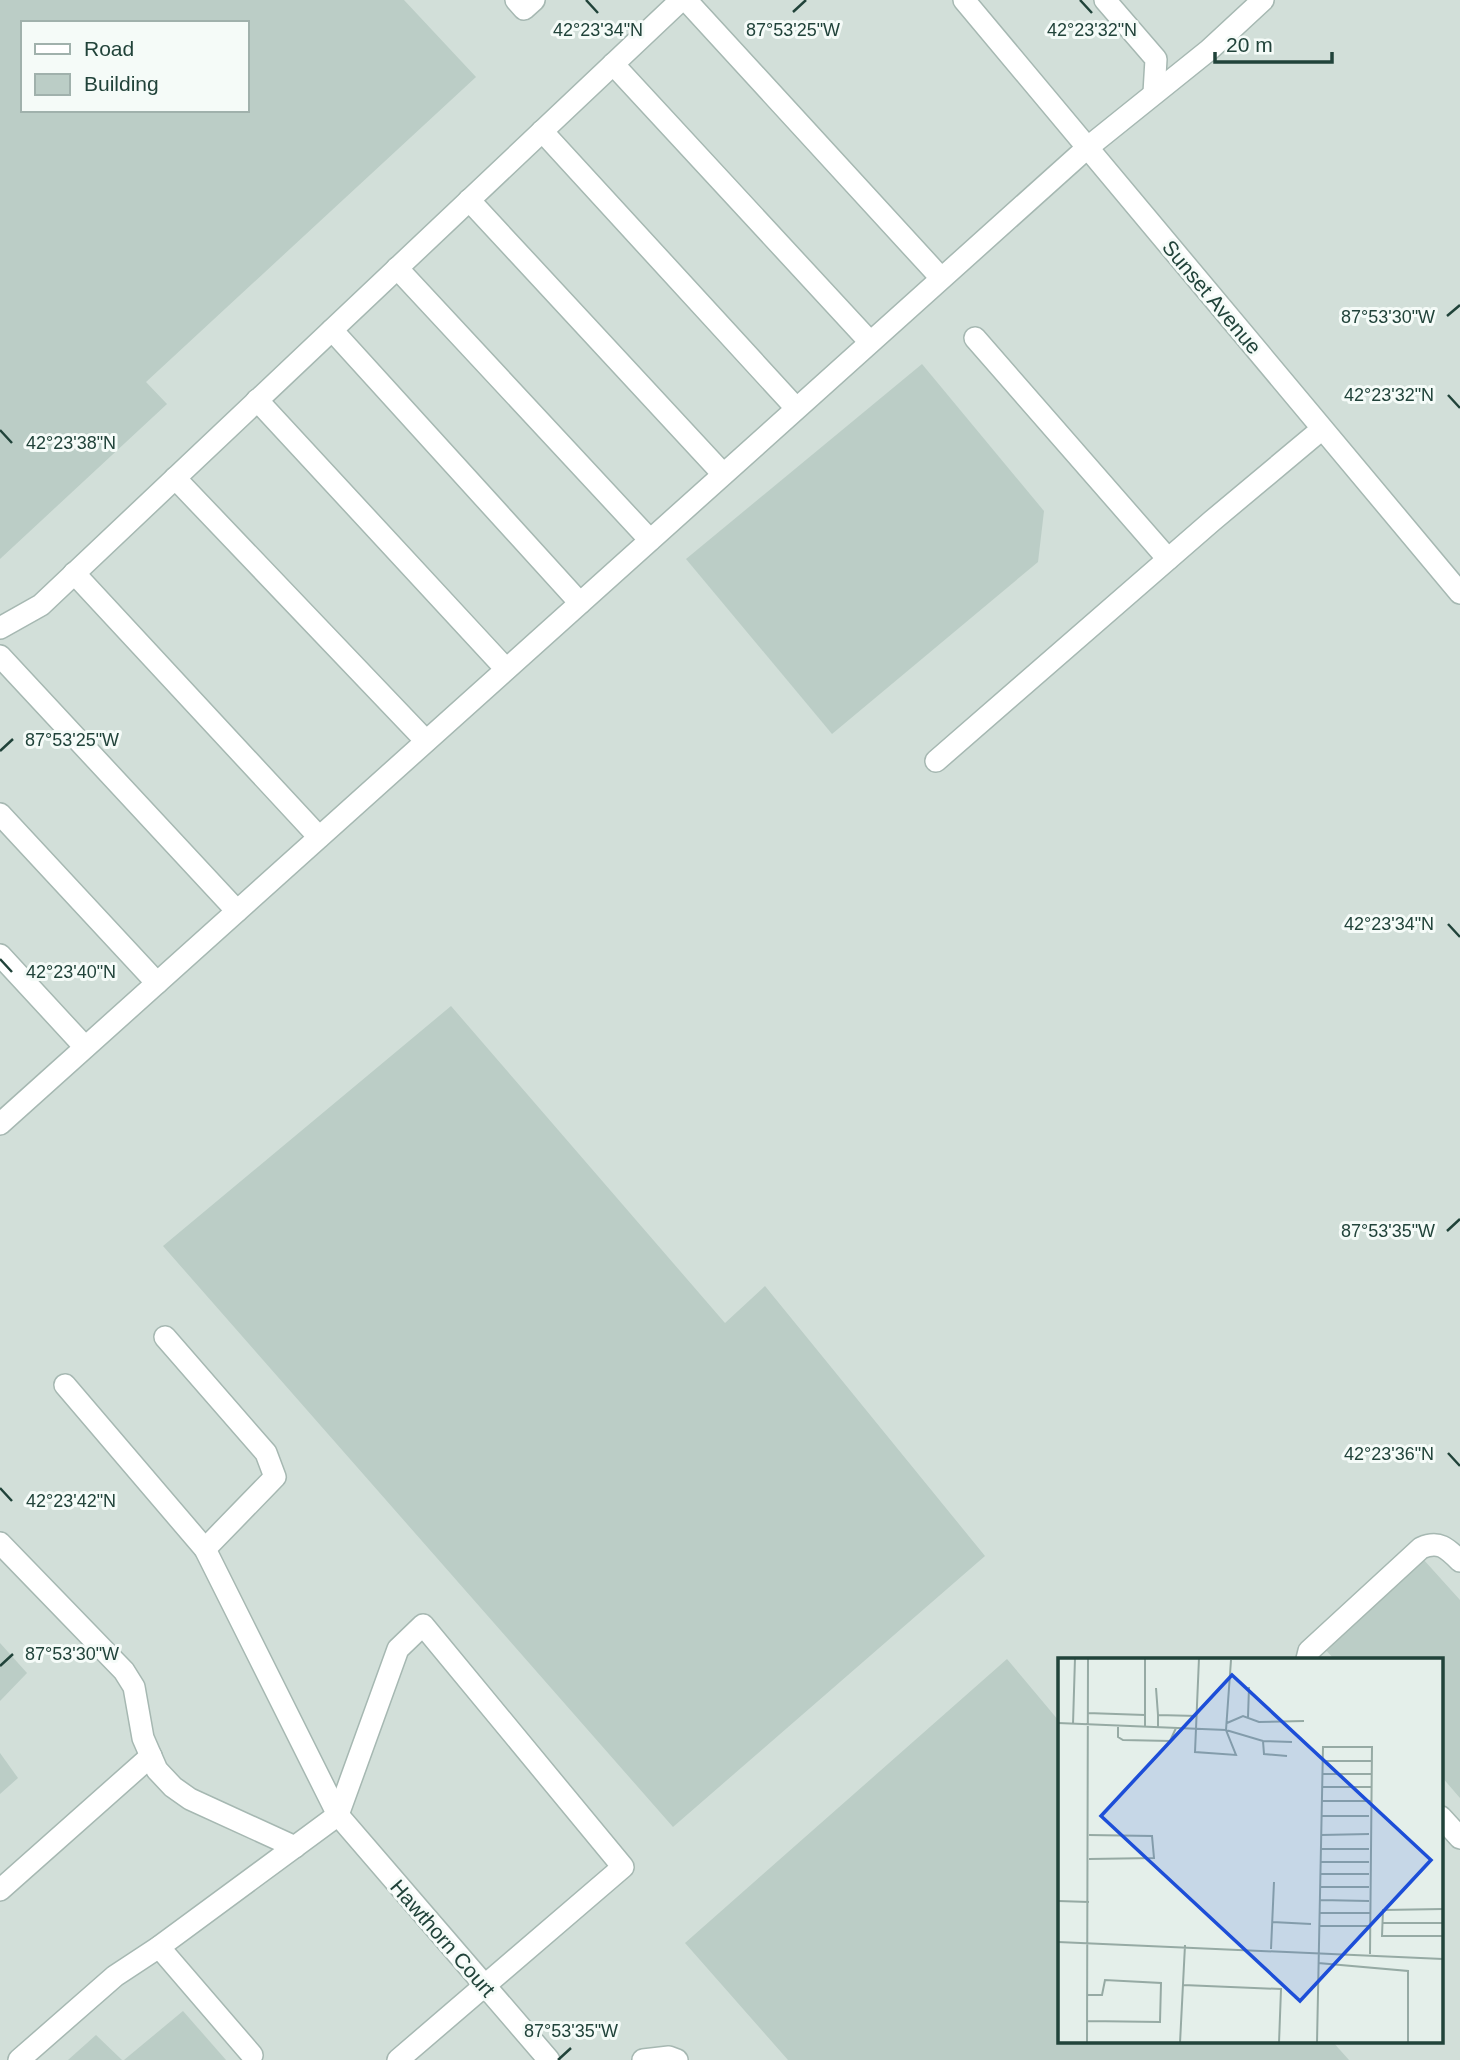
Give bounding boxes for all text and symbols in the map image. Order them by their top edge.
text: 42°23'34"N [553,20,643,40]
text: 87°53'25"W [746,20,840,40]
text: 42°23'32"N [1047,20,1137,40]
legend [21,21,248,112]
scale bar [1215,21,1332,65]
text: 20 m [1226,33,1273,56]
text: Road [84,37,134,60]
text: Building [84,72,159,95]
street label: Sunset Avenue [1158,236,1266,358]
text: 87°53'30"W [1341,307,1435,327]
text: 42°23'32"N [1344,385,1434,405]
text: 42°23'38"N [26,433,116,453]
text: 87°53'25"W [25,730,119,750]
text: 42°23'34"N [1344,914,1434,934]
text: 42°23'40"N [26,962,116,982]
text: 87°53'35"W [1341,1221,1435,1241]
text: 42°23'36"N [1344,1444,1434,1464]
text: 42°23'42"N [26,1491,116,1511]
text: 87°53'30"W [25,1644,119,1664]
inset map [1058,1658,1442,2042]
street label: Hawthorn Court [386,1875,500,2001]
text: 87°53'35"W [524,2021,618,2041]

